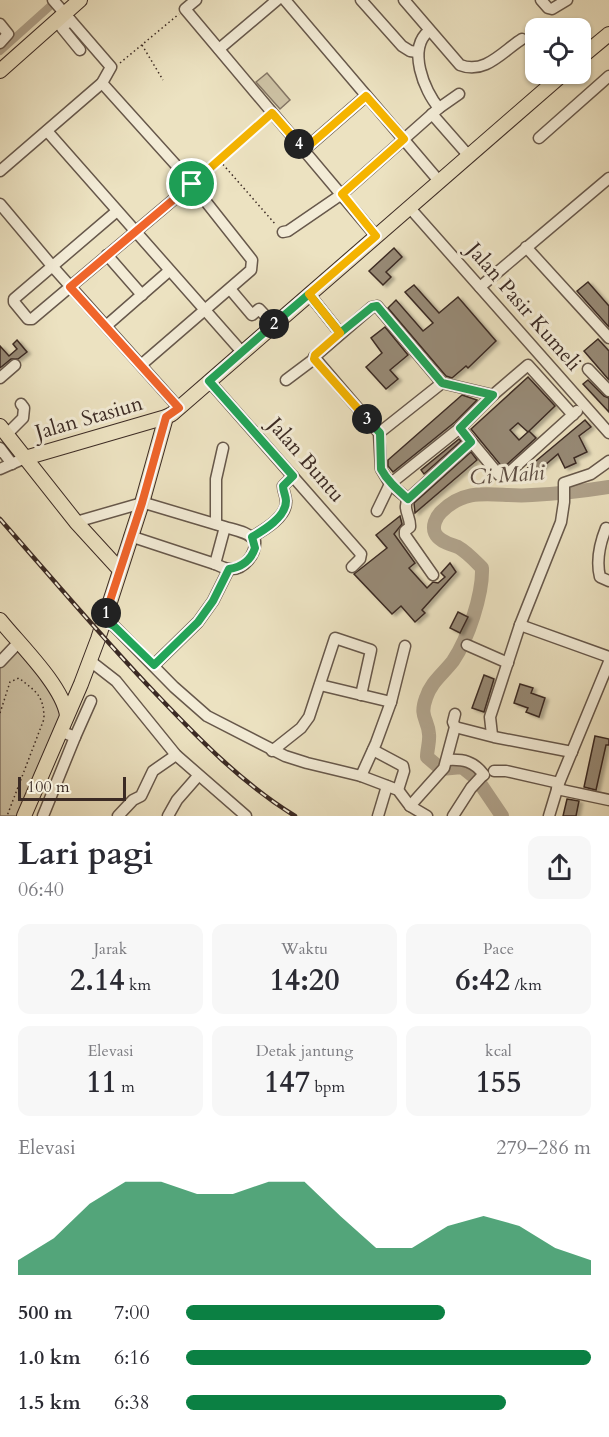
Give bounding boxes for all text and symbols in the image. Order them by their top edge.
map controls [525,18,591,84]
button: locate [525,18,591,84]
pin: 4 [284,129,314,159]
text: 4 [295,133,303,155]
pin [166,158,217,209]
icon: arrive [175,167,208,200]
street label: Jalan Pasir Kumeli [458,234,588,378]
pin: 2 [259,309,289,339]
text: 2 [270,313,278,335]
street label: Jalan Stasiun [29,389,146,448]
pin: 3 [352,404,382,434]
text: 3 [363,408,371,430]
street label: Jalan Buntu [259,409,351,509]
water label: Ci Mahi [468,457,547,493]
pin: 1 [91,598,121,628]
text: 1 [102,602,110,624]
scale bar [18,774,126,802]
text: 100 m [27,776,69,798]
text: Lari pagi [18,831,153,876]
button: share [528,836,591,899]
text: 06:40 [18,876,64,903]
text: Jarak [94,938,127,960]
text: Waktu [281,938,328,960]
text: Pace [483,938,514,960]
text: 2.14 [70,960,125,1001]
text: 14:20 [269,960,340,1001]
text: 6:42 [455,960,510,1001]
text: km [125,974,151,996]
text: /km [510,974,542,996]
text: Elevasi [87,1040,134,1062]
text: Detak jantung [256,1040,353,1062]
text: kcal [485,1040,512,1062]
text: 11 [86,1062,117,1103]
text: 147 [264,1062,310,1103]
text: 155 [475,1062,522,1103]
text: m [117,1076,135,1098]
text: bpm [310,1076,345,1098]
text: Elevasi [18,1134,76,1161]
text: 279–286 m [496,1134,591,1161]
text: 500 m [18,1299,73,1326]
text: 7:00 [114,1299,150,1326]
text: 1.0 km [18,1344,81,1371]
text: 6:16 [114,1344,150,1371]
text: 1.5 km [18,1389,81,1416]
text: 6:38 [114,1389,150,1416]

